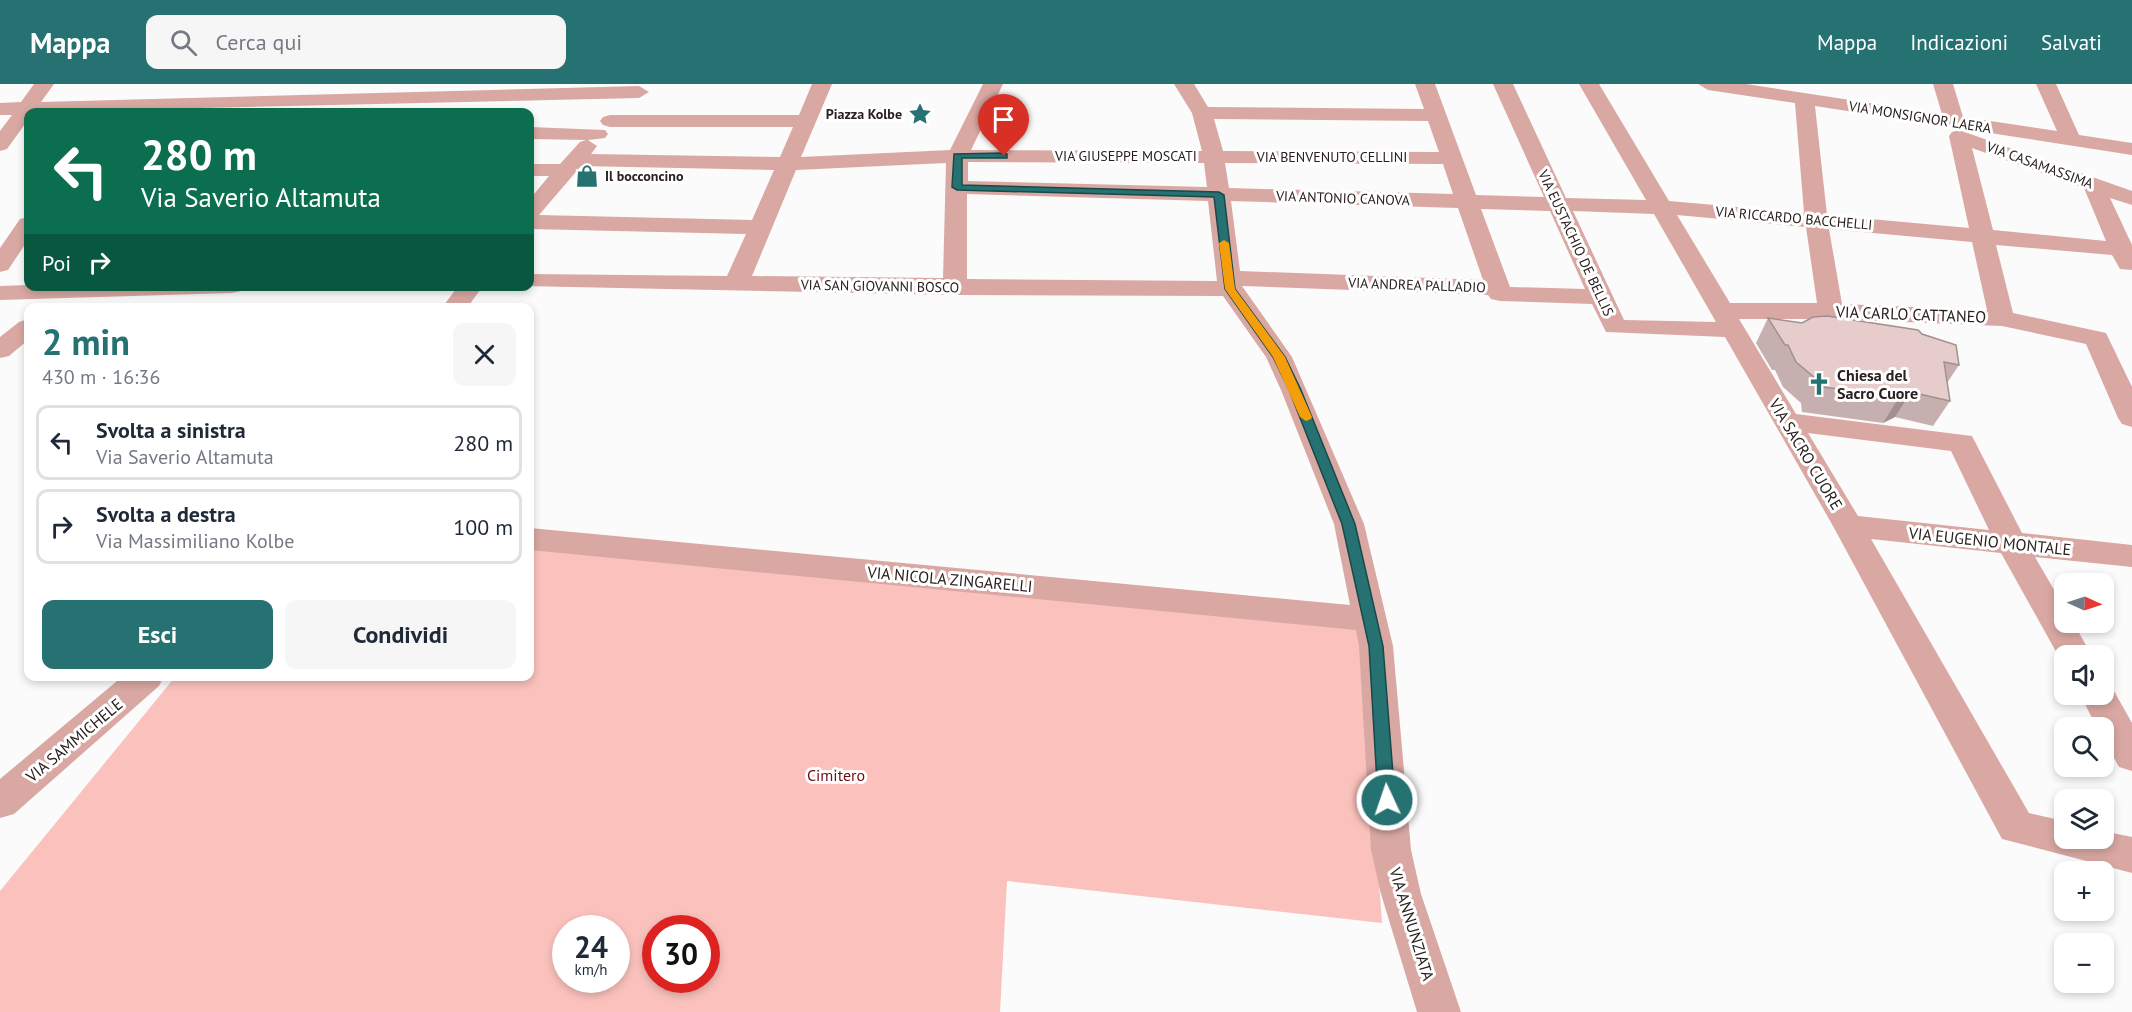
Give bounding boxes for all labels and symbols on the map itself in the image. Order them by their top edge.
pin [978,94,1029,156]
street label: VIA MONSIGNOR LAERA [1847,97,1993,137]
place icon: Piazza Kolbe [907,101,933,127]
place label: Piazza Kolbe [826,105,902,123]
street label: VIA CASAMASSIMA [1983,137,2097,193]
street label: VIA GIUSEPPE MOSCATI [1054,147,1197,165]
street label: VIA BENVENUTO CELLINI [1256,148,1407,166]
shop icon: Il bocconcino [574,163,600,189]
street label: VIA EUSTACHIO DE BELLIS [1534,166,1618,319]
place label: Il bocconcino [605,167,684,185]
street label: VIA ANTONIO CANOVA [1275,187,1411,209]
street label: VIA RICCARDO BACCHELLI [1714,202,1873,234]
street label: VIA ANDREA PALLADIO [1347,274,1486,296]
street label: VIA SAN GIOVANNI BOSCO [800,276,959,296]
street label: VIA CARLO CATTANEO [1835,301,1987,327]
place label: Chiesa del Sacro Cuore [1837,365,1918,403]
church icon: Chiesa del Sacro Cuore [1806,371,1832,397]
street label: VIA SACRO CUORE [1764,394,1847,513]
street label: VIA EUGENIO MONTALE [1907,522,2072,559]
street label: VIA NICOLA ZINGARELLI [866,562,1033,596]
north arrow [2054,573,2114,633]
street label: VIA SAMMICHELE [21,694,126,787]
park label: Cimitero [807,765,865,785]
position arrow [1355,768,1419,832]
street label: VIA ANNUNZIATA [1385,864,1439,984]
speed limit sign: 30 [642,915,720,993]

